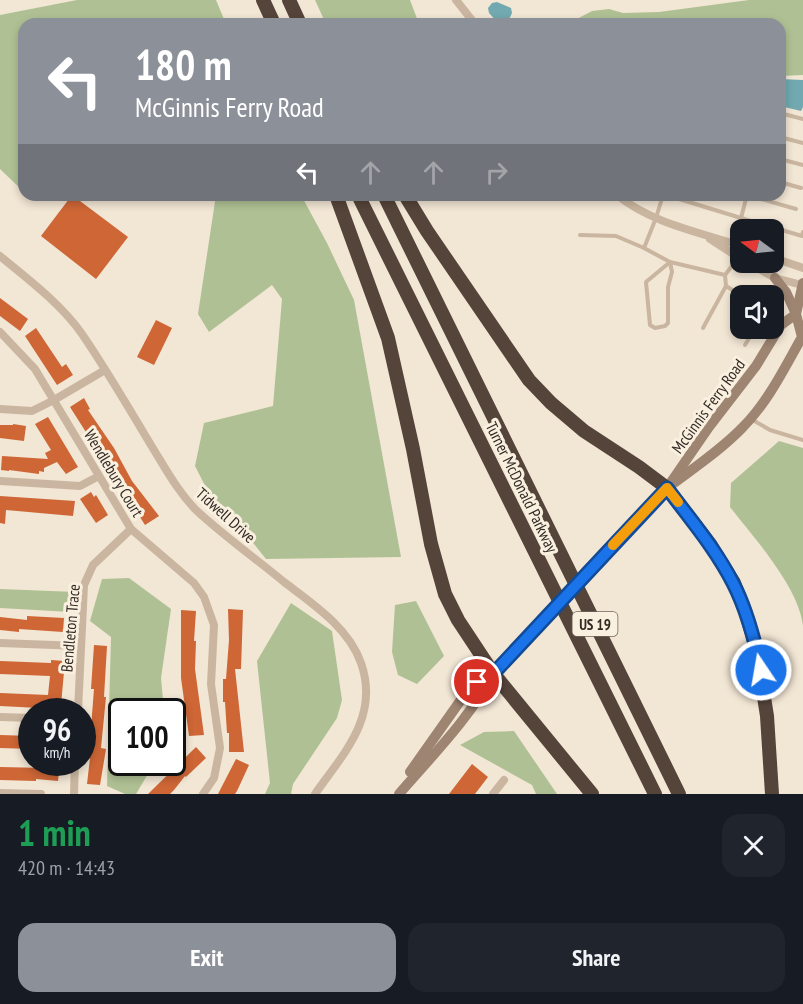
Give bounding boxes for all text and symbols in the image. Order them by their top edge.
text: 180 m [135,37,232,92]
icon: left [36,42,114,120]
text: McGinnis Ferry Road [135,90,324,124]
icon: left [291,156,324,189]
icon: ahead [354,156,387,189]
icon: ahead [417,156,450,189]
icon: right [480,156,513,189]
north arrow [730,219,784,273]
map controls [730,219,784,339]
button: sound [730,285,784,339]
street label: McGinnis Ferry Road [667,355,749,457]
street label: Turner McDonald Parkway [482,418,562,556]
street label: Wendlebury Court [80,426,148,521]
street label: Tidwell Drive [192,483,260,547]
street label: Bendleton Trace [56,583,84,673]
road number: US 19 [572,612,618,636]
position arrow [729,638,793,702]
pin [451,656,502,707]
icon: arrive [460,665,493,698]
speed limit sign: 100 [108,698,186,776]
text: 96 [43,710,71,749]
text: km/h [44,743,70,762]
text: 1 min [18,809,91,856]
button: close [722,814,785,877]
text: 420 m · 14:43 [18,855,115,881]
button: Exit [18,923,396,992]
button: Share [408,923,785,992]

